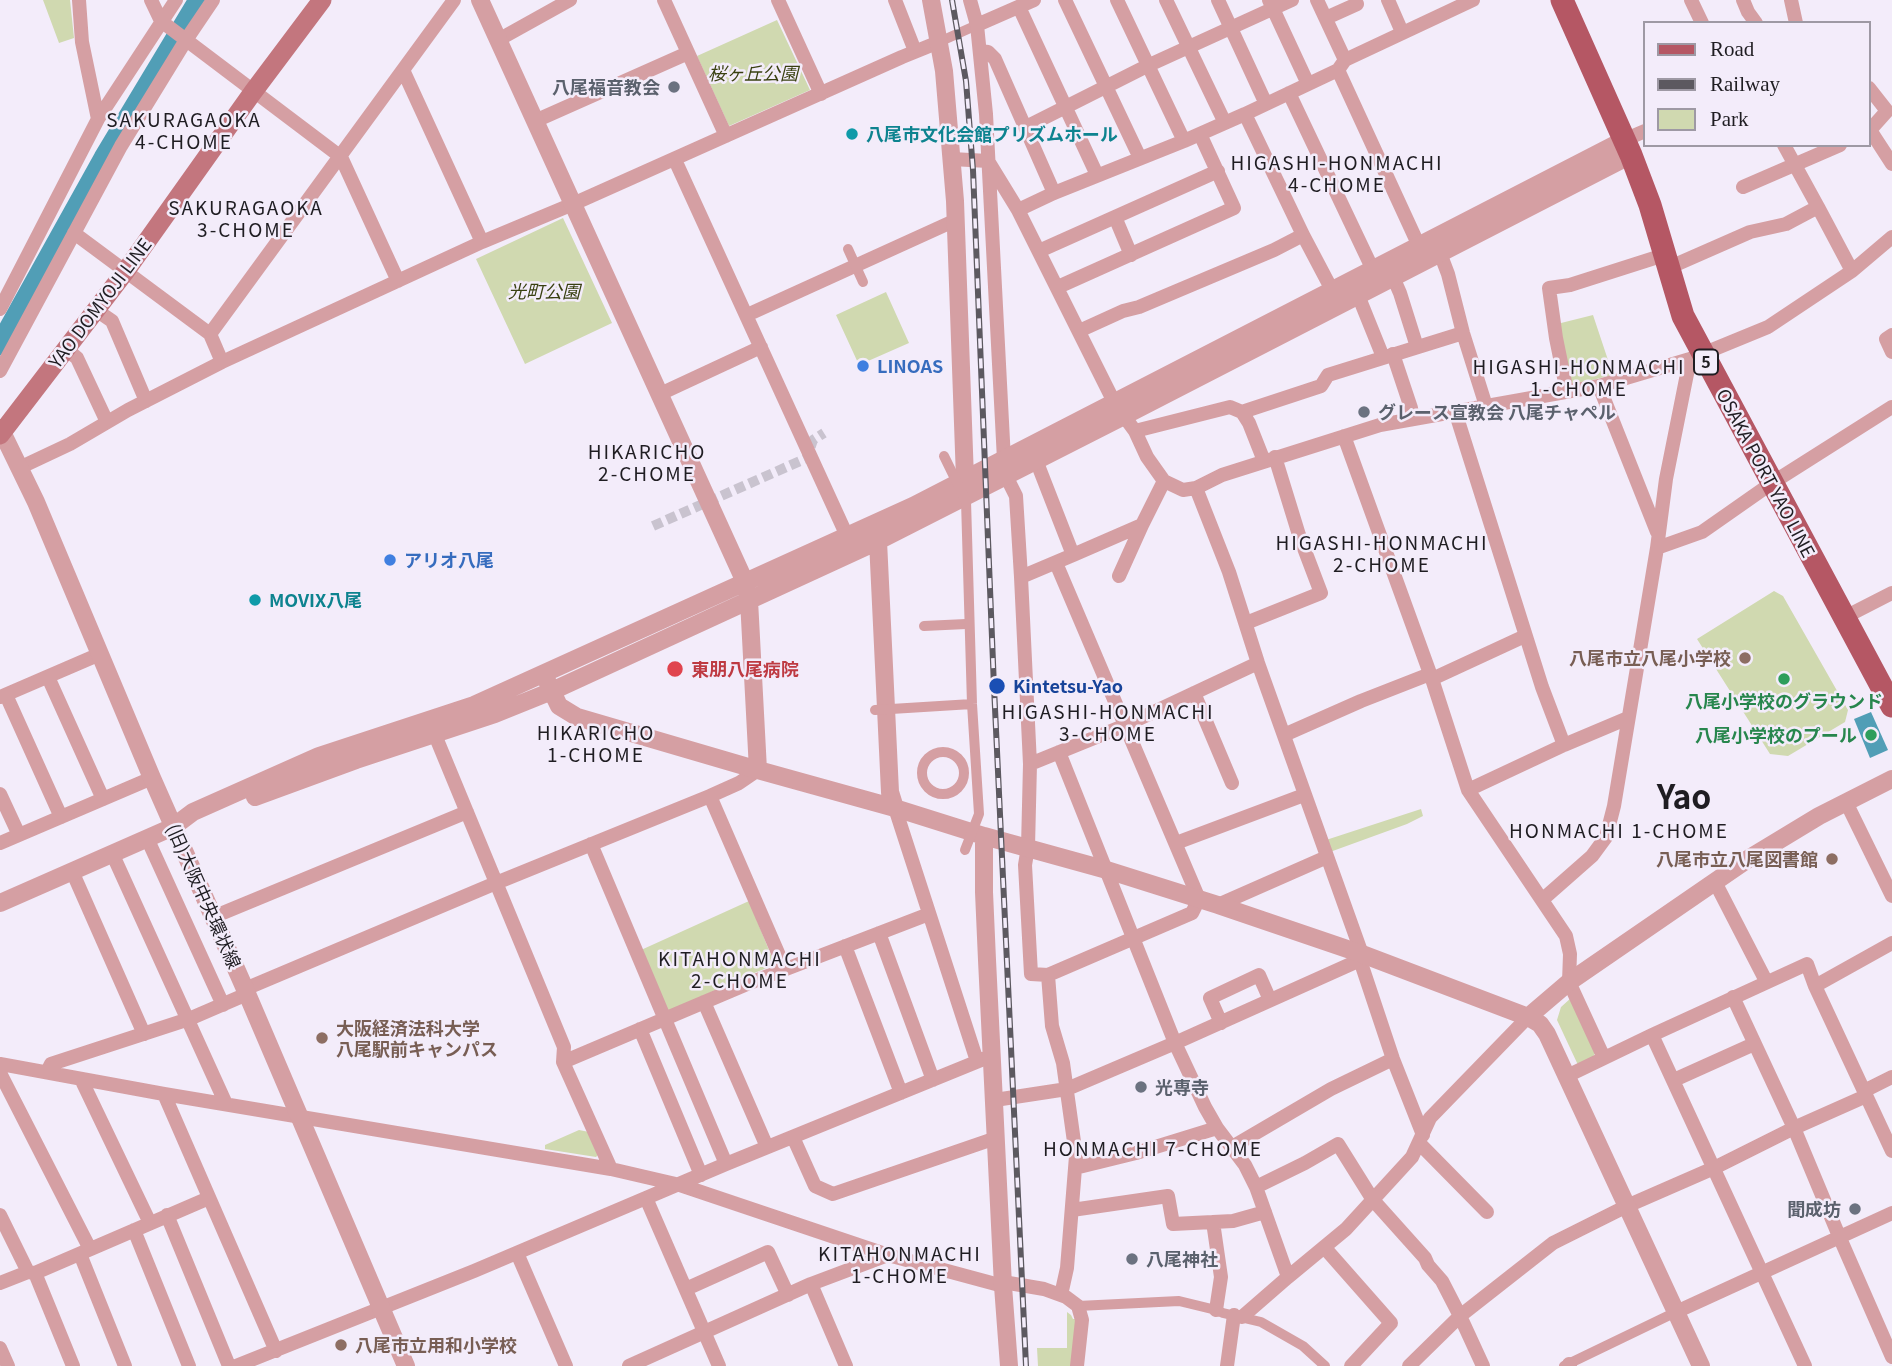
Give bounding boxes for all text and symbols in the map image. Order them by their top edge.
legend [1644,21,1871,147]
text: Road [1710,37,1754,61]
park label: 桜ヶ丘公園 [708,62,798,84]
text: Railway [1710,72,1780,96]
place label: 八尾福音教会 [552,76,660,98]
marker: 八尾福音教会 [666,79,682,95]
text: Park [1710,107,1749,131]
district label: SAKURAGAOKA 4-CHOME [108,109,260,153]
place label: 八尾市文化会館プリズムホール [866,123,1118,145]
marker: 八尾市文化会館プリズムホール [844,126,860,142]
district label: HIGASHI-HONMACHI 4-CHOME [1232,152,1442,196]
district label: SAKURAGAOKA 3-CHOME [170,197,322,241]
street label: YAO DOMYOJI LINE [44,234,156,372]
park label: 光町公園 [508,280,580,302]
road number: 5 [1694,350,1718,374]
place label: LINOAS [877,355,943,377]
district label: HIGASHI-HONMACHI 1-CHOME [1474,356,1684,400]
marker: LINOAS [855,358,871,374]
street label: OSAKA PORT YAO LINE [1712,385,1820,561]
place label: グレース宣教会 八尾チャペル [1378,401,1616,423]
marker: グレース宣教会 八尾チャペル [1356,404,1372,420]
district label: HIKARICHO 2-CHOME [589,441,705,485]
district label: HIGASHI-HONMACHI 2-CHOME [1277,532,1487,576]
place label: アリオ八尾 [404,549,494,571]
marker: アリオ八尾 [382,552,398,568]
place label: MOVIX八尾 [269,589,362,611]
marker: MOVIX八尾 [247,592,263,608]
place label: 八尾市立八尾小学校 [1569,647,1731,669]
marker: 八尾市立八尾小学校 [1737,650,1753,666]
place label: 東朋八尾病院 [691,658,799,680]
marker: 東朋八尾病院 [665,659,685,679]
marker: 八尾小学校のグラウンド [1776,671,1792,687]
place label: Kintetsu-Yao [1013,675,1123,697]
marker: Kintetsu-Yao [987,676,1007,696]
place label: 八尾小学校のグラウンド [1685,690,1883,712]
district label: HIGASHI-HONMACHI 3-CHOME [1003,701,1213,745]
district label: HIKARICHO 1-CHOME [538,722,654,766]
place label: 八尾小学校のプール [1695,724,1857,746]
marker: 八尾小学校のプール [1863,727,1879,743]
district label: Yao [1657,778,1711,816]
street label: (旧)大阪中央環状線 [162,820,246,972]
district label: HONMACHI 1-CHOME [1511,820,1727,842]
place label: 八尾市立八尾図書館 [1656,848,1818,870]
marker: 八尾市立八尾図書館 [1824,851,1840,867]
district label: KITAHONMACHI 2-CHOME [660,948,820,992]
place label: 大阪経済法科大学 八尾駅前キャンパス [336,1017,498,1060]
marker: 大阪経済法科大学 八尾駅前キャンパス [314,1030,330,1046]
place label: 光専寺 [1155,1076,1209,1098]
marker: 光専寺 [1133,1079,1149,1095]
district label: HONMACHI 7-CHOME [1045,1138,1261,1160]
place label: 聞成坊 [1787,1198,1841,1220]
marker: 聞成坊 [1847,1201,1863,1217]
district label: KITAHONMACHI 1-CHOME [820,1243,980,1287]
place label: 八尾神社 [1146,1248,1218,1270]
marker: 八尾神社 [1124,1251,1140,1267]
place label: 八尾市立用和小学校 [355,1334,517,1356]
marker: 八尾市立用和小学校 [333,1337,349,1353]

